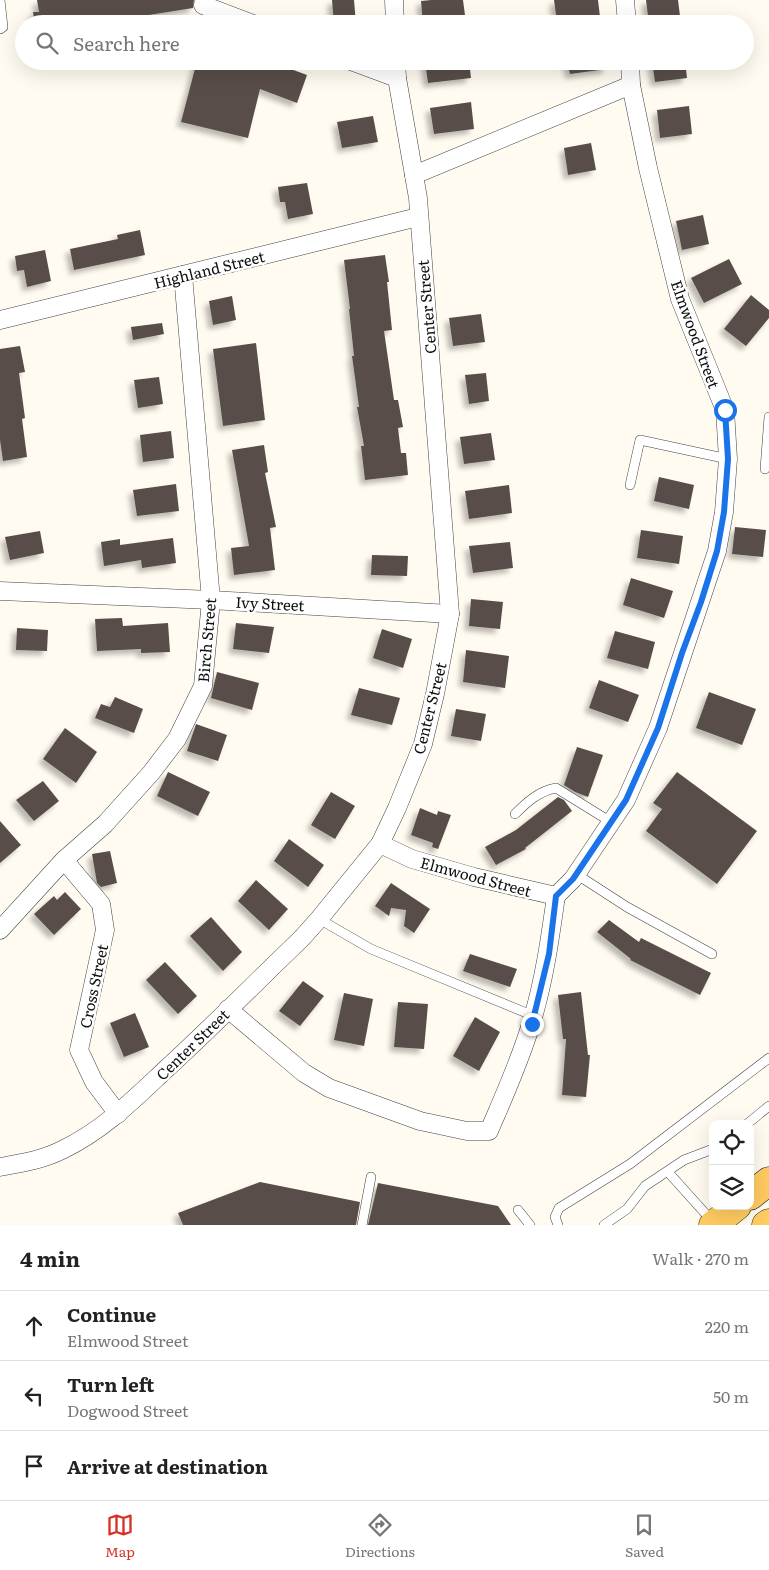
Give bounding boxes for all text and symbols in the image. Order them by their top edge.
search box [15,15,754,70]
icon: search [33,29,61,57]
text: Search here [73,29,180,57]
street label: Highland Street [151,244,267,294]
street label: Center Street [410,259,442,355]
street label: Elmwood Street [666,277,726,391]
route start [714,399,737,422]
street label: Ivy Street [235,590,305,616]
street label: Birch Street [191,597,221,683]
street label: Center Street [406,660,452,756]
street label: Elmwood Street [418,850,534,902]
street label: Cross Street [73,942,113,1030]
street label: Center Street [150,1003,234,1085]
route end [521,1013,544,1036]
map controls [709,1120,754,1210]
button: locate [709,1120,754,1165]
button: layers [709,1165,754,1210]
text: 4 min [20,1242,80,1273]
text: Walk · 270 m [652,1246,749,1270]
text: Continue [67,1300,156,1328]
icon: ahead [20,1312,48,1340]
text: 220 m [705,1314,749,1338]
text: Elmwood Street [67,1328,188,1352]
text: Turn left [67,1370,154,1398]
icon: left [20,1382,48,1410]
text: 50 m [713,1384,749,1408]
text: Dogwood Street [67,1398,189,1422]
icon: arrive [20,1452,48,1480]
text: Arrive at destination [67,1452,268,1480]
tab: Map [105,1511,135,1561]
tab: Directions [345,1511,415,1561]
tab: Saved [625,1511,664,1561]

